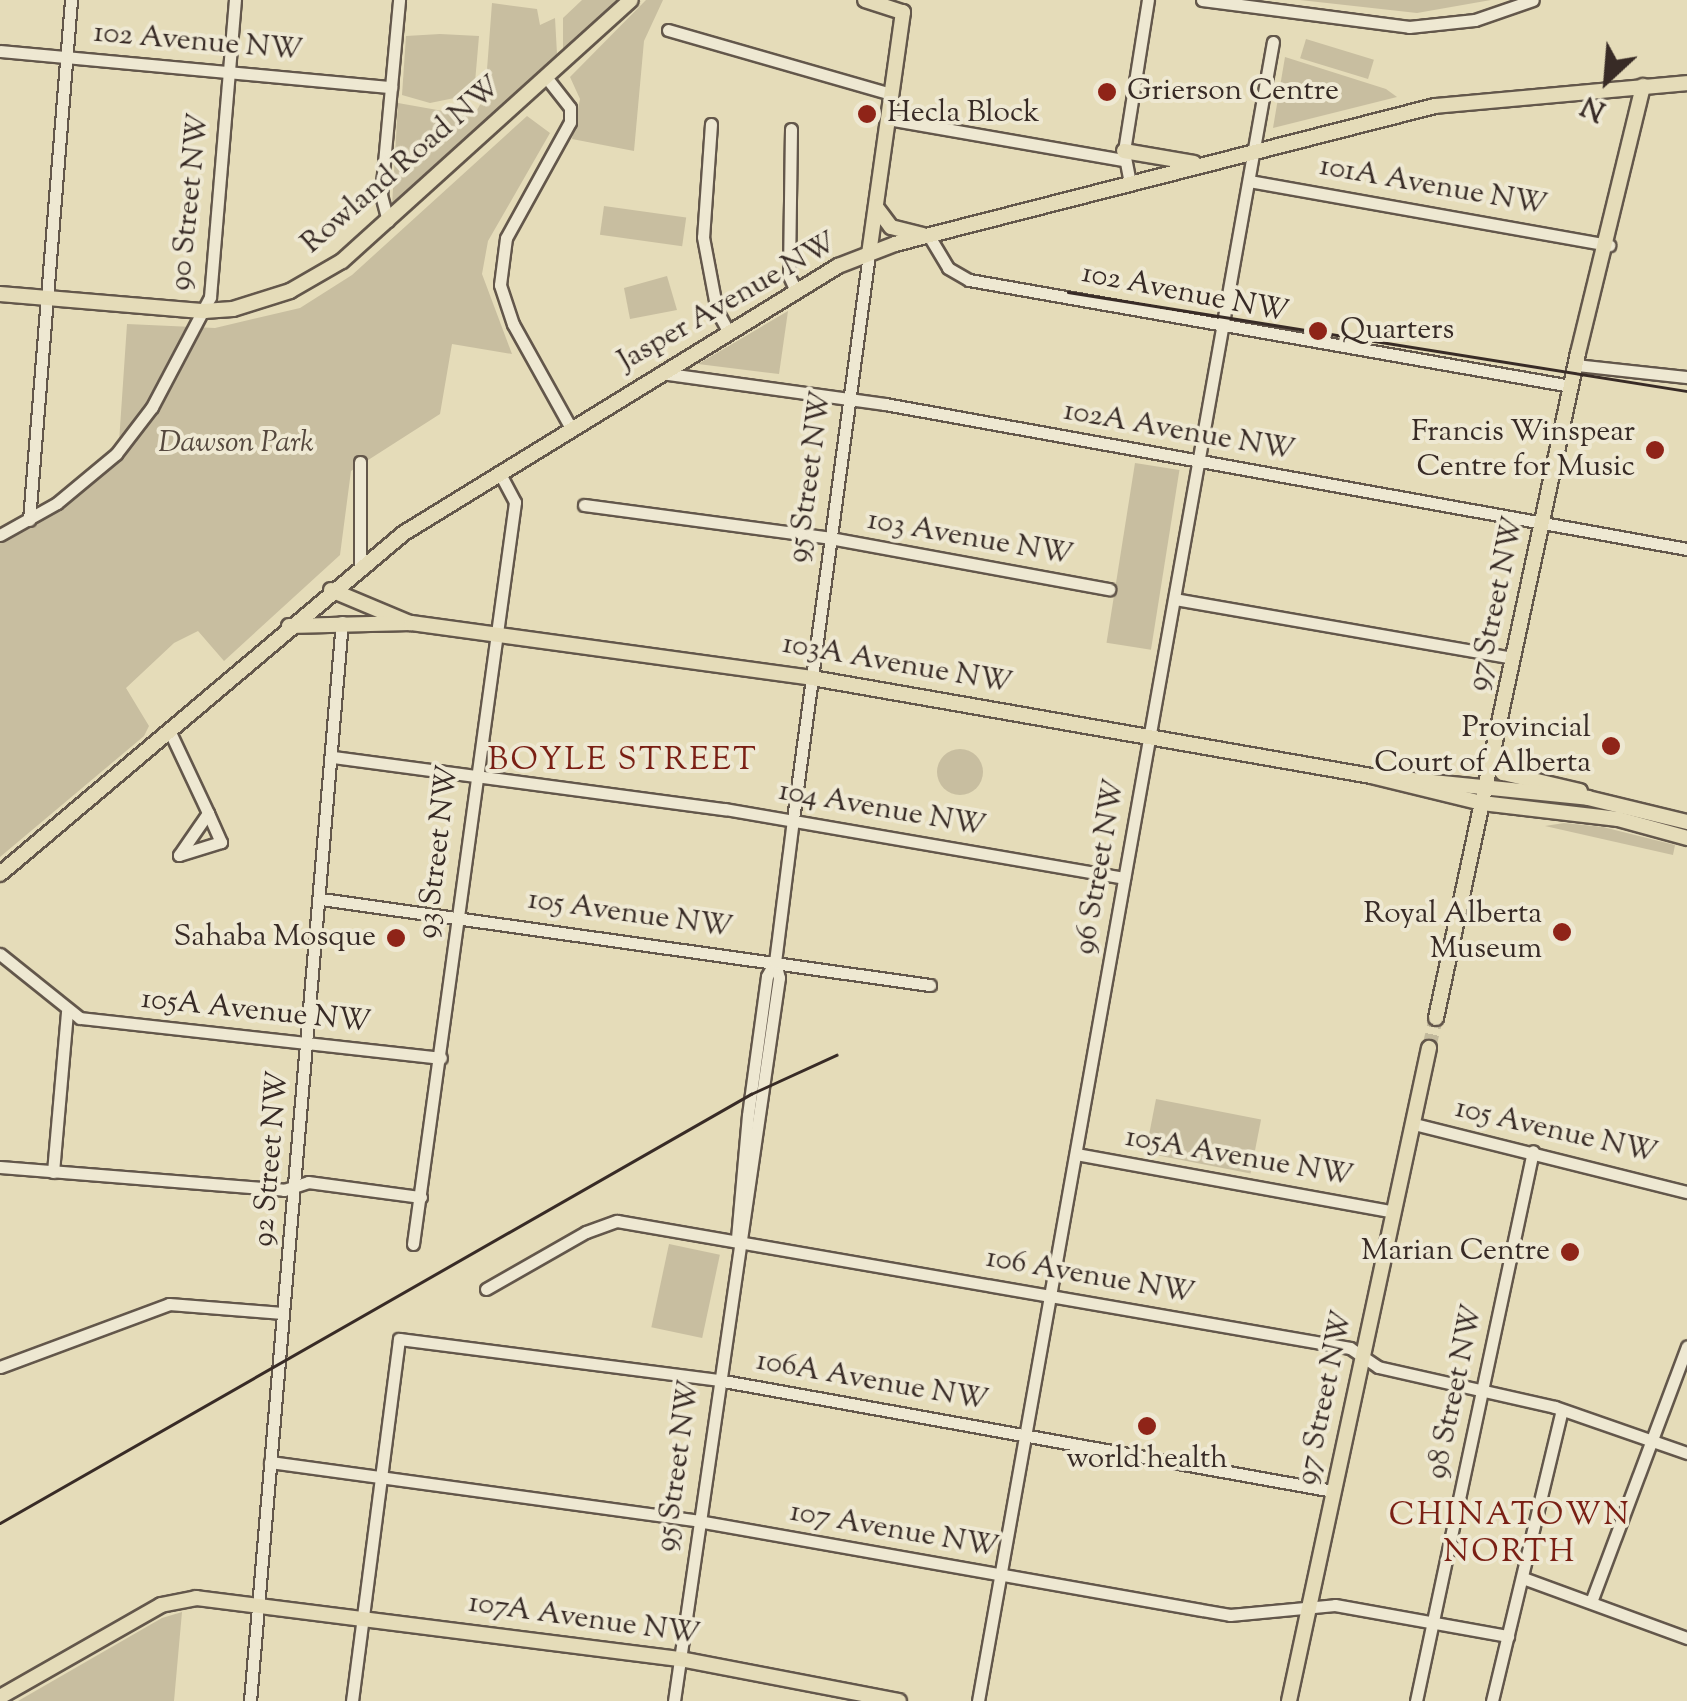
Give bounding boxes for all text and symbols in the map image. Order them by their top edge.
street label: 102 Avenue NW [92,16,304,70]
north arrow [1557,30,1657,130]
street label: Rowland Road NW [295,70,509,262]
place label: Grierson Centre [1127,74,1339,110]
marker: Grierson Centre [1096,81,1118,103]
text: N [1575,84,1613,130]
place label: Hecla Block [887,96,1040,132]
marker: Hecla Block [856,103,878,125]
street label: 90 Street NW [164,112,218,292]
street label: 101A Avenue NW [1316,149,1550,225]
street label: Jasper Avenue NW [612,226,844,380]
street label: 102 Avenue NW [1079,256,1291,332]
place label: Quarters [1340,313,1454,349]
marker: Quarters [1305,318,1331,344]
street label: 95 Street NW [781,389,841,565]
street label: 102A Avenue NW [1061,394,1297,470]
place label: Francis Winspear Centre for Music [1411,415,1635,486]
park label: Dawson Park [158,426,314,462]
marker: Francis Winspear Centre for Music [1644,439,1666,461]
street label: 103 Avenue NW [864,503,1076,575]
street label: 97 Street NW [1461,514,1533,694]
street label: 103A Avenue NW [779,627,1015,703]
place label: Provincial Court of Alberta [1374,711,1591,782]
marker: Provincial Court of Alberta [1600,735,1622,757]
district label: BOYLE STREET [488,742,758,780]
street label: 93 Street NW [411,763,467,941]
street label: 104 Avenue NW [776,774,988,846]
street label: 96 Street NW [1068,777,1134,957]
street label: 105 Avenue NW [525,883,735,947]
place label: Royal Alberta Museum [1364,897,1542,968]
place label: Sahaba Mosque [173,920,376,956]
marker: Royal Alberta Museum [1551,921,1573,943]
marker: Sahaba Mosque [385,927,407,949]
street label: 105A Avenue NW [139,982,373,1042]
street label: 92 Street NW [246,1070,298,1248]
street label: 105 Avenue NW [1451,1091,1661,1173]
street label: 105A Avenue NW [1122,1120,1356,1196]
place label: Marian Centre [1361,1234,1550,1270]
street label: 106 Avenue NW [983,1241,1197,1313]
marker: Marian Centre [1559,1241,1581,1263]
street label: 98 Street NW [1420,1302,1492,1482]
street label: 97 Street NW [1290,1308,1362,1488]
street label: 106A Avenue NW [753,1344,991,1420]
street label: 95 Street NW [649,1378,709,1554]
marker: world health [1136,1415,1158,1437]
place label: world health [1066,1442,1228,1478]
street label: 107 Avenue NW [787,1495,1001,1567]
district label: CHINATOWN NORTH [1389,1498,1631,1573]
street label: 107A Avenue NW [466,1586,702,1654]

